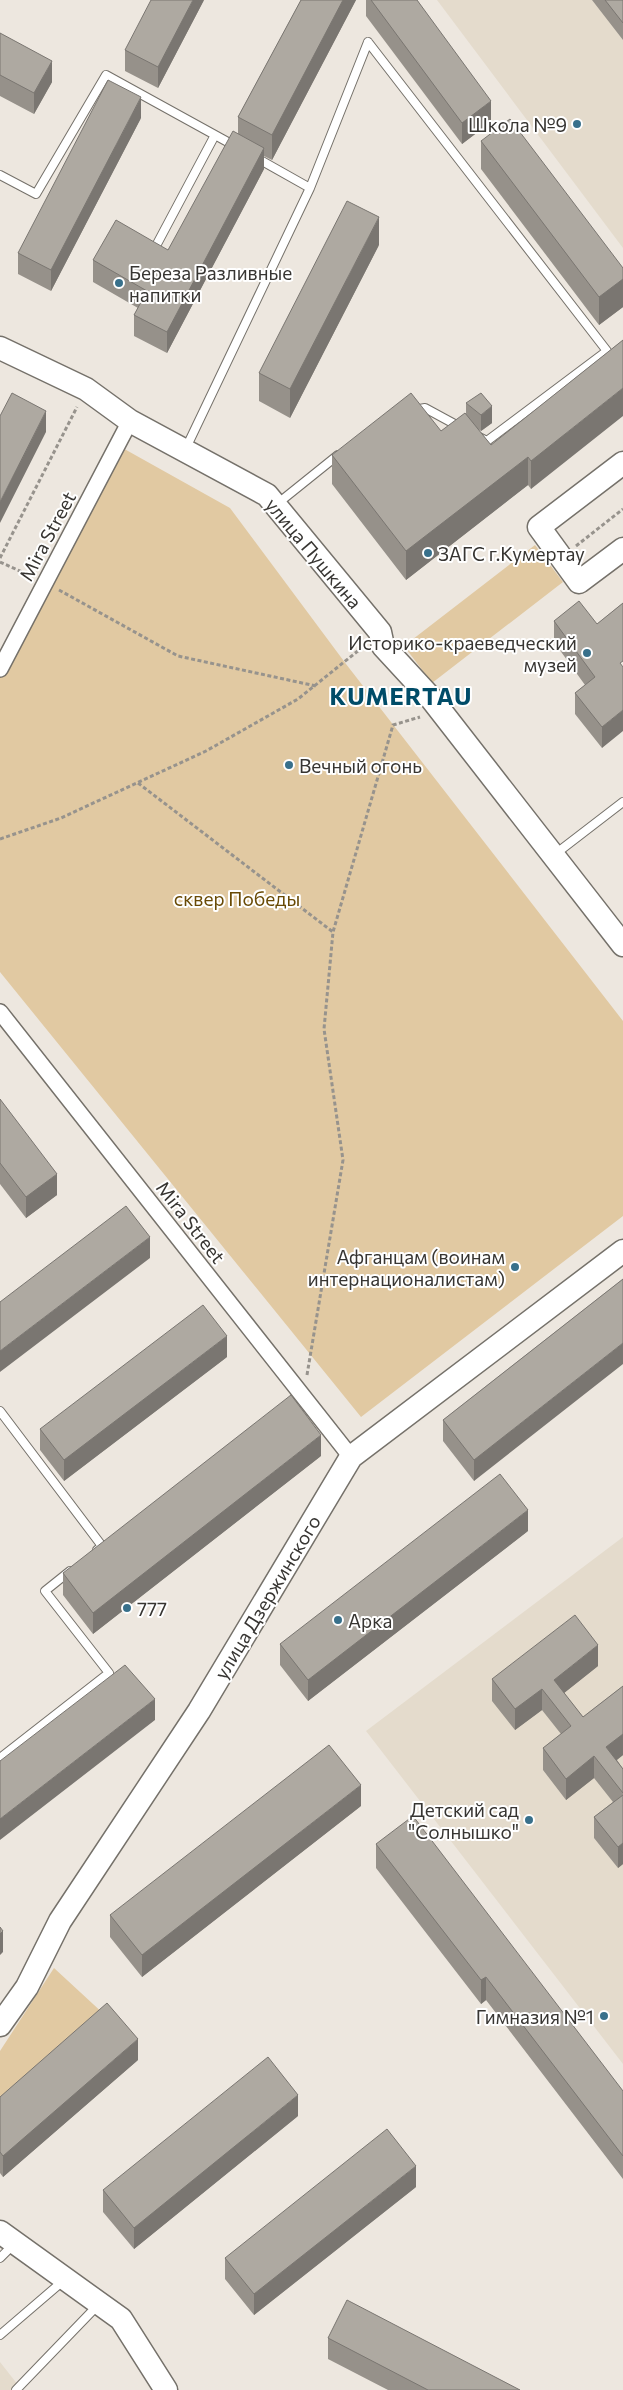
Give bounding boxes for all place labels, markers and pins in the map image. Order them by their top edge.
place label: Школа №9 [468,113,567,136]
marker: Школа №9 [571,118,583,130]
place label: Береза Разливные напитки [129,261,292,306]
marker: Береза Разливные напитки [113,277,125,289]
place label: ЗАГС г.Кумертау [438,542,585,565]
marker: ЗАГС г.Кумертау [422,547,434,559]
place label: Историко-краеведческий музей [348,631,577,676]
marker: Историко-краеведческий музей [581,647,593,659]
place label: Вечный огонь [299,754,422,777]
marker: Вечный огонь [283,759,295,771]
place label: Афганцам (воинам интернационалистам) [308,1245,505,1290]
marker: Афганцам (воинам интернационалистам) [509,1261,521,1273]
place label: 777 [137,1597,167,1620]
marker: 777 [121,1602,133,1614]
place label: Арка [348,1609,392,1632]
marker: Арка [332,1614,344,1626]
place label: Детский сад "Солнышко" [408,1798,519,1843]
marker: Детский сад "Солнышко" [523,1814,535,1826]
place label: Гимназия №1 [476,2005,594,2028]
marker: Гимназия №1 [598,2010,610,2022]

